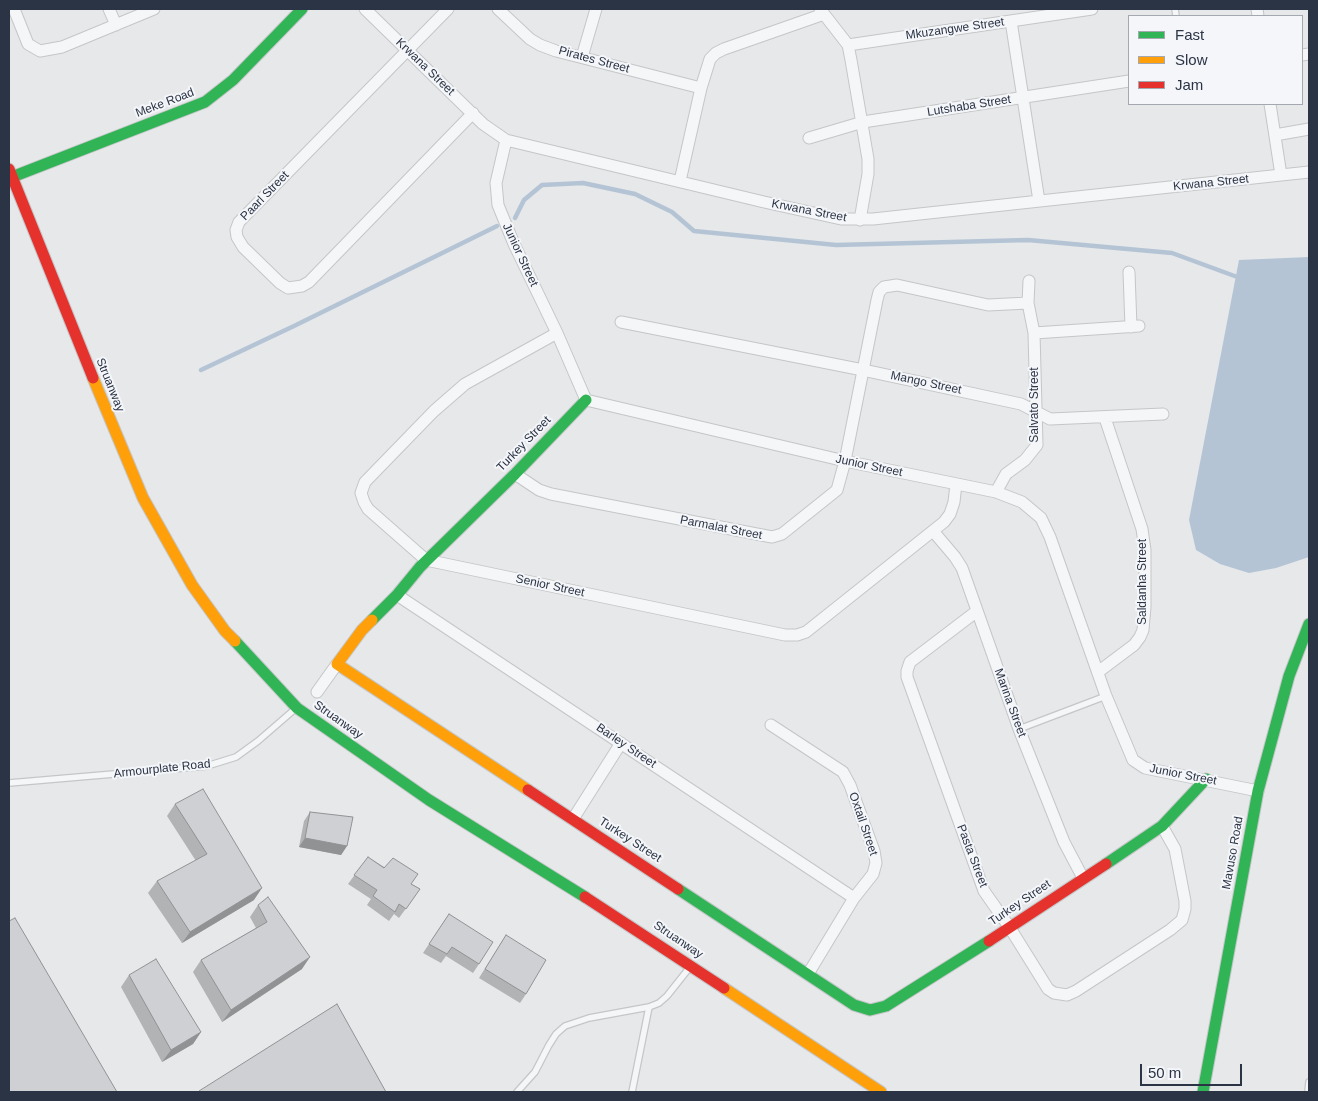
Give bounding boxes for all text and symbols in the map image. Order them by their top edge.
street label: Mkuzangwe Street [905,15,1005,43]
legend [1128,15,1303,105]
text: Fast [1175,26,1204,43]
street label: Krwana Street [393,35,457,99]
street label: Pirates Street [557,44,631,76]
text: Slow [1175,51,1208,68]
text: Jam [1175,76,1203,93]
street label: Meke Road [134,85,196,121]
street label: Lutshaba Street [926,92,1012,120]
street label: Paarl Street [238,168,292,224]
street label: Krwana Street [1172,172,1250,194]
street label: Krwana Street [770,197,848,225]
street label: Junior Street [499,221,541,289]
street label: Struanway [93,356,127,414]
street label: Salvato Street [1028,367,1042,443]
street label: Mango Street [889,368,963,398]
street label: Turkey Street [494,413,554,475]
street label: Junior Street [834,452,904,480]
street label: Parmalat Street [679,513,763,543]
street label: Saldanha Street [1136,539,1150,625]
street label: Senior Street [514,572,586,600]
street label: Marina Street [991,667,1029,739]
street label: Struanway [311,698,365,742]
street label: Barley Street [593,721,659,771]
street label: Armourplate Road [113,757,211,781]
street label: Junior Street [1148,761,1218,789]
street label: Oxtail Street [845,790,881,858]
street label: Turkey Street [596,814,664,866]
street label: Mavuso Road [1219,815,1247,891]
street label: Pasta Street [953,823,991,889]
street label: Turkey Street [986,877,1054,929]
street label: Struanway [650,918,706,962]
scale bar [1143,1054,1246,1086]
text: 50 m [1148,1064,1181,1081]

